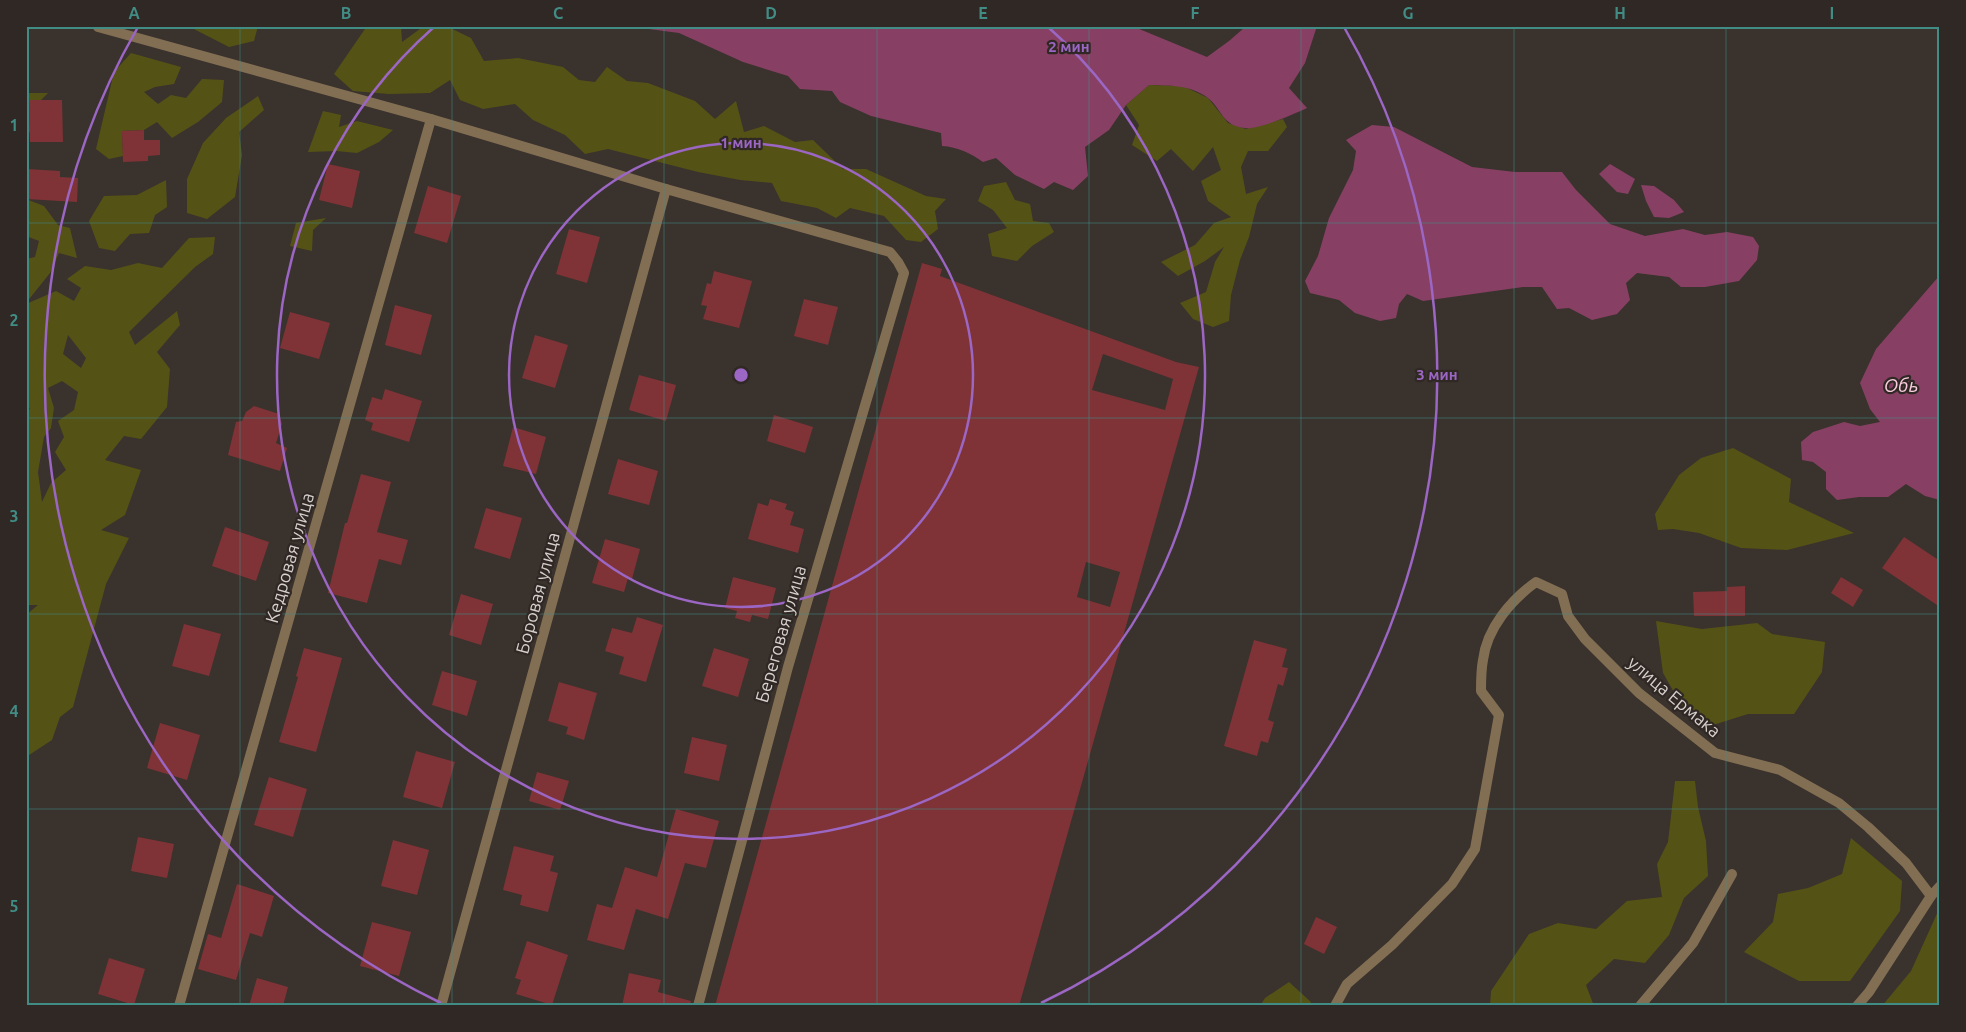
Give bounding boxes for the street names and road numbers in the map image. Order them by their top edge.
street label: Кедровая улица [261,490,317,625]
street label: Боровая улица [511,530,563,656]
street label: Береговая улица [751,563,809,705]
street label: улица Ермака [1624,652,1725,741]

